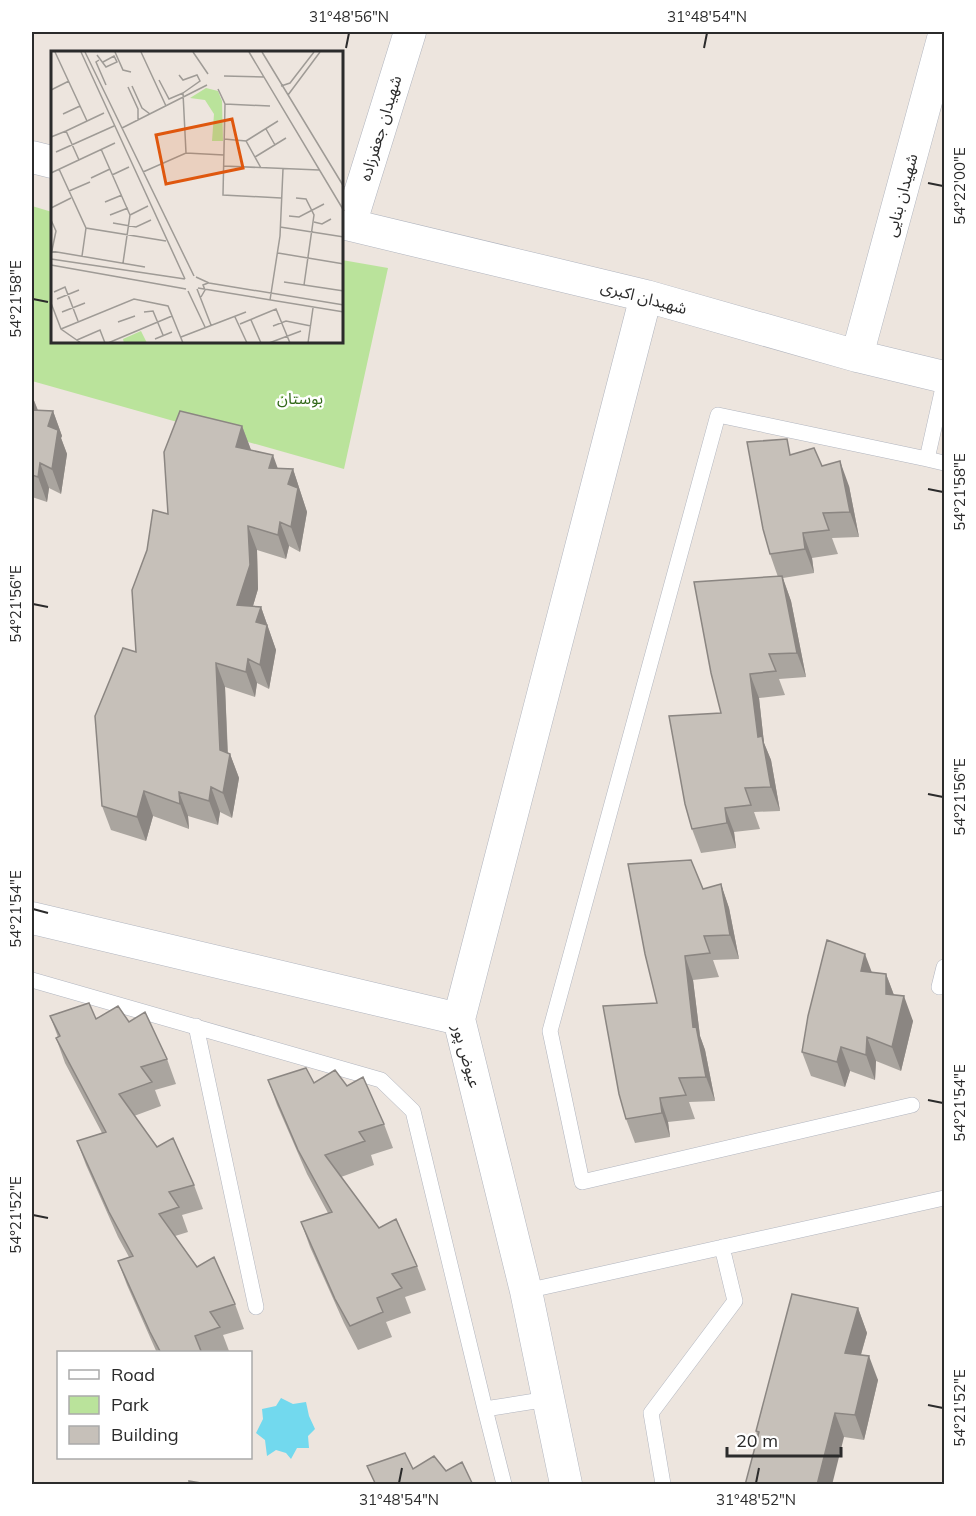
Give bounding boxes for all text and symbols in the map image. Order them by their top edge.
text: 31°48'56"N [309,7,389,26]
text: 31°48'54"N [667,7,747,26]
inset map [51,51,344,344]
street label: شهیدان جعفرزاده [354,73,406,183]
text: 54°22'00"E [950,147,969,225]
street label: شهیدان بنایی [880,151,922,239]
text: 54°21'58"E [6,260,25,338]
street label: شهیدان اکبری [599,276,689,318]
park label: بوستان [277,388,323,408]
text: 54°21'58"E [950,453,969,531]
text: 54°21'56"E [6,565,25,643]
text: 54°21'56"E [950,758,969,836]
text: 54°21'54"E [6,870,25,948]
street label: عیوض پور [447,1021,486,1090]
text: 54°21'54"E [950,1064,969,1142]
text: 54°21'52"E [6,1176,25,1254]
legend [57,1351,252,1459]
text: Road [111,1363,155,1386]
text: 54°21'52"E [950,1369,969,1447]
text: Park [111,1393,150,1416]
scale bar [727,1420,841,1458]
text: Building [111,1423,179,1446]
text: 20 m [736,1429,778,1452]
text: 31°48'54"N [359,1490,439,1509]
text: 31°48'52"N [716,1490,796,1509]

